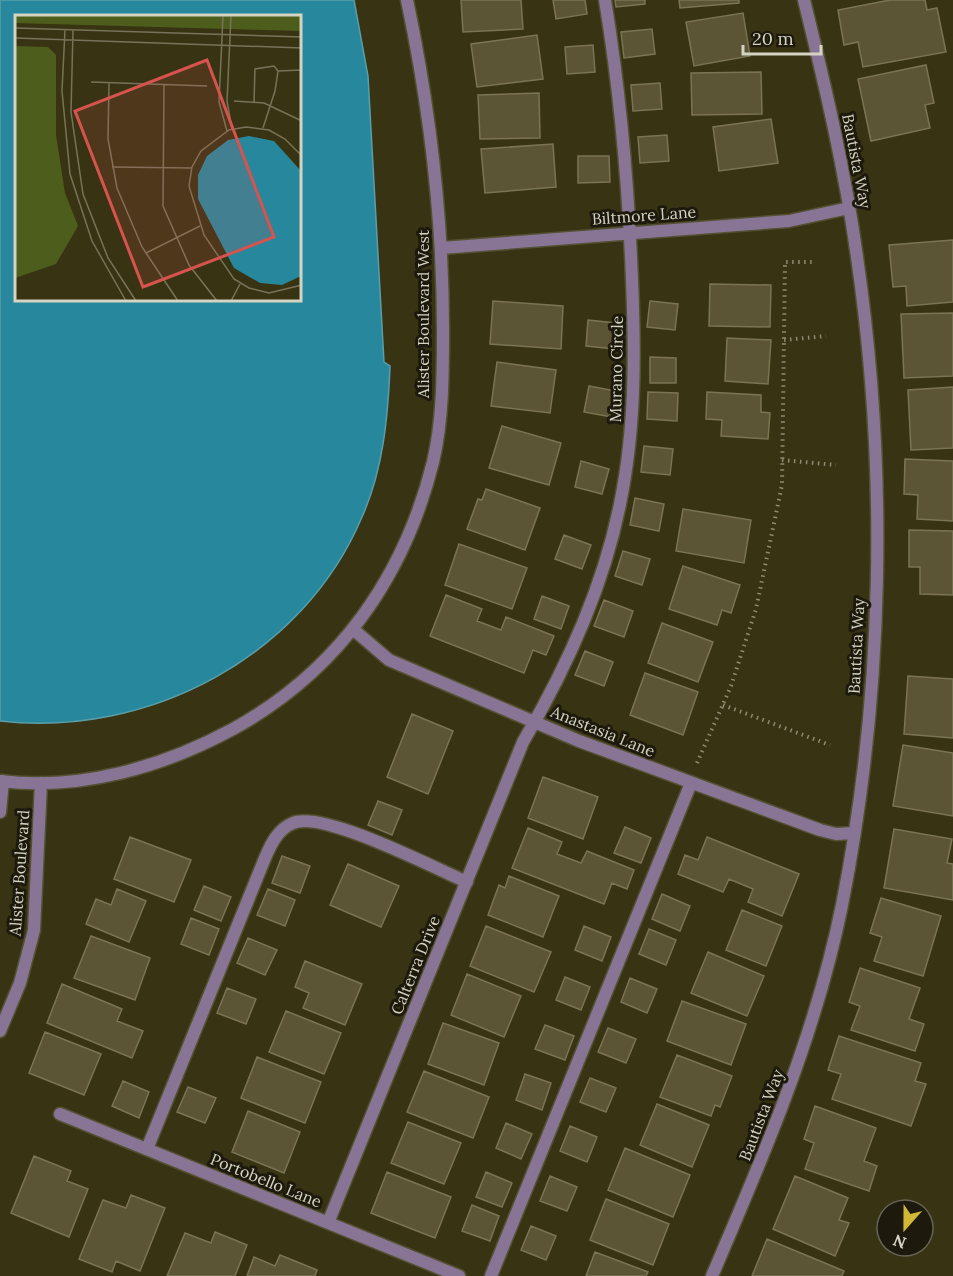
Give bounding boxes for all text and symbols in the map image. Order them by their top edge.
inset map [15,15,302,302]
scale bar [743,18,821,56]
text: 20 m [752,27,794,50]
street label: Bautista Way [838,112,876,211]
street label: Biltmore Lane [591,201,697,229]
street label: Alister Boulevard West [413,229,433,399]
street label: Murano Circle [605,315,627,422]
street label: Bautista Way [843,597,869,695]
street label: Anastasia Lane [547,701,658,761]
street label: Alister Boulevard [5,809,33,938]
street label: Calterra Drive [386,912,444,1017]
street label: Bautista Way [734,1066,788,1164]
street label: Portobello Lane [208,1149,325,1211]
north arrow [875,1198,935,1258]
text: N [890,1230,909,1254]

